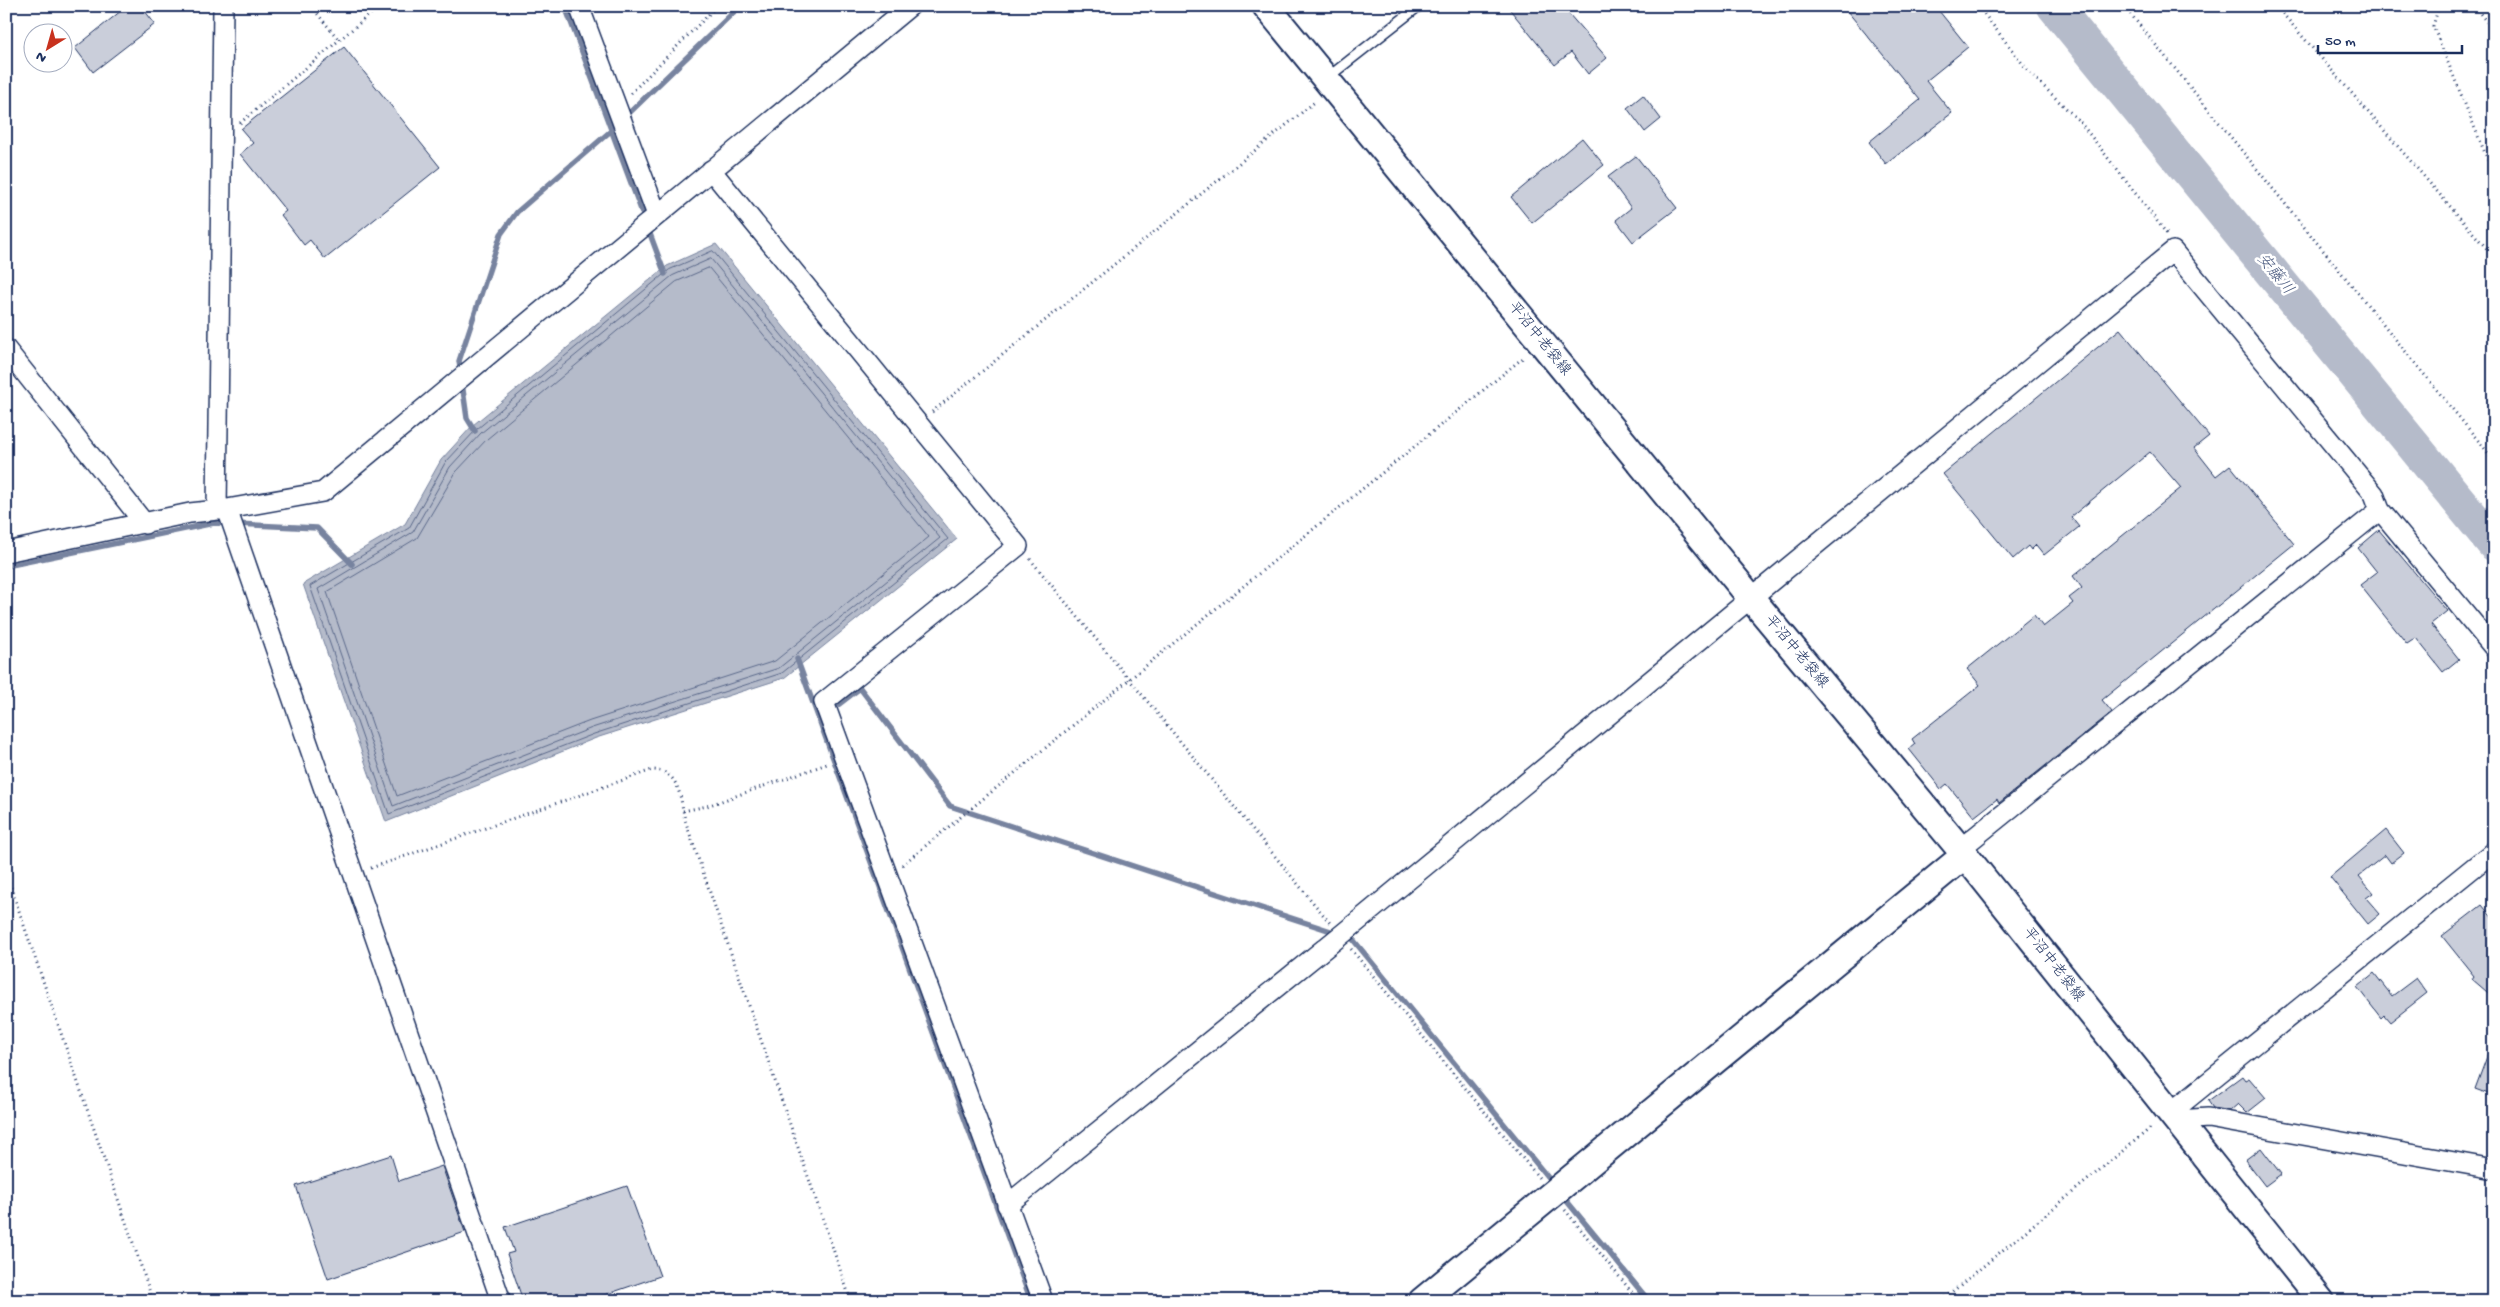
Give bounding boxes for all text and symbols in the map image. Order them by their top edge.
north arrow [22,22,72,72]
scale bar [2318,22,2461,54]
text: 50 m [2325,33,2356,51]
text: N [33,47,50,66]
water label: 安藤川 [2252,249,2298,300]
street label: 平沼中老袋線 [1504,298,1575,380]
street label: 平沼中老袋線 [1760,611,1833,692]
street label: 平沼中老袋線 [2018,923,2089,1006]

